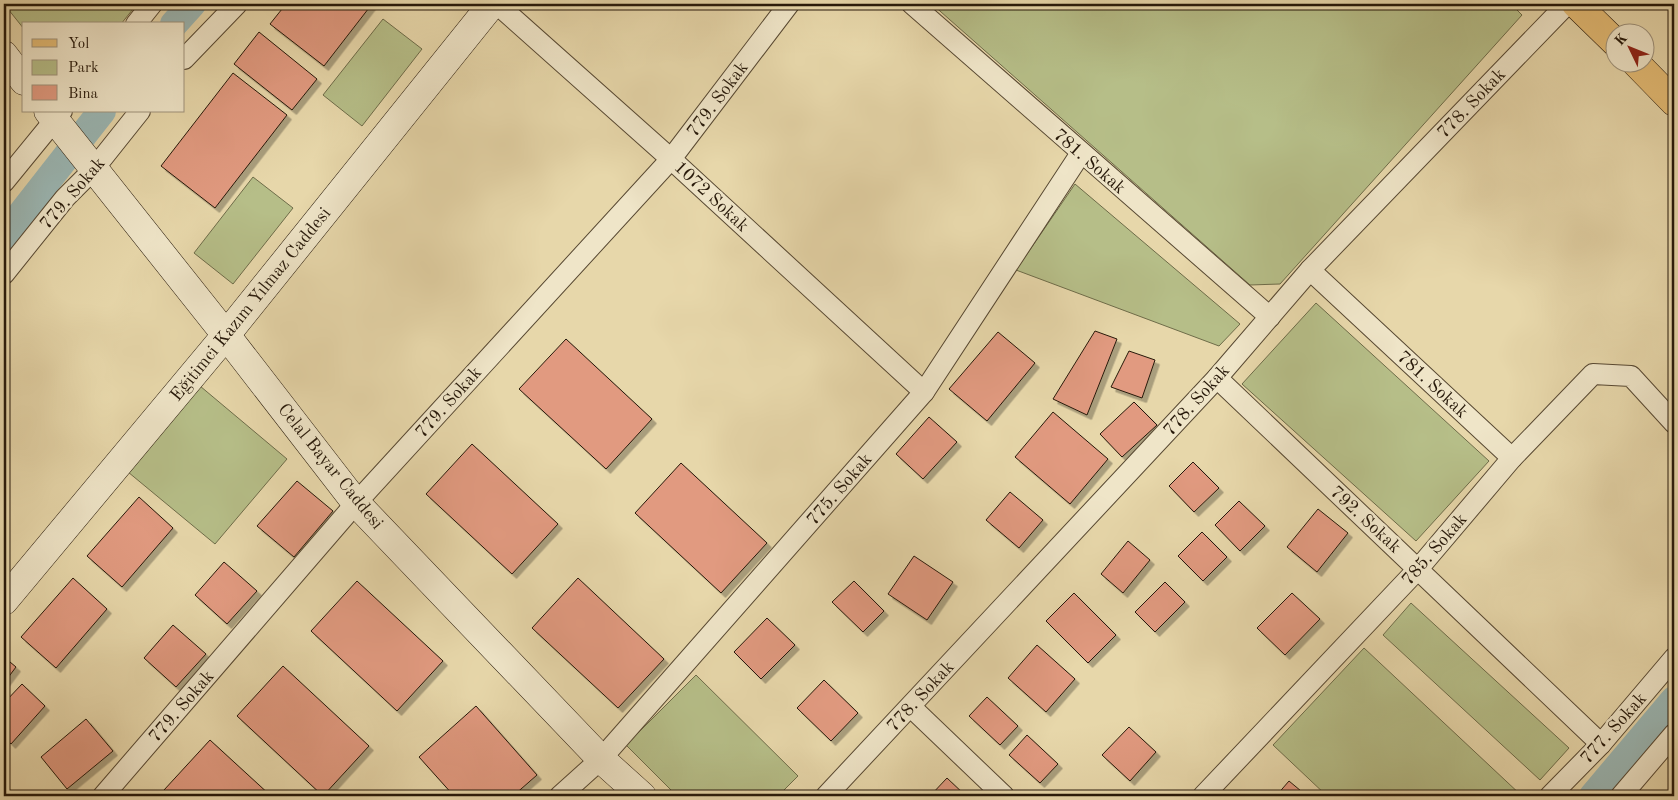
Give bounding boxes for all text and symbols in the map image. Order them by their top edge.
legend [22,22,185,112]
north arrow [1606,22,1656,72]
text: K [1612,31,1630,49]
text: Yol [68,37,89,52]
street label: 779. Sokak [684,59,752,141]
text: Park [68,61,99,76]
street label: 778. Sokak [1434,65,1509,142]
text: Bina [68,87,99,102]
street label: 781. Sokak [1050,126,1129,198]
street label: 779. Sokak [37,154,109,233]
street label: 1072 Sokak [671,158,752,236]
street label: Eğitimci Kazım Yılmaz Caddesi [167,204,334,405]
street label: 781. Sokak [1394,348,1471,422]
street label: 778. Sokak [1160,362,1233,440]
street label: 779. Sokak [412,364,485,442]
street label: Celal Bayar Caddesi [274,400,386,533]
street label: 775. Sokak [804,450,876,529]
street label: 792. Sokak [1327,483,1404,557]
street label: 785. Sokak [1399,510,1471,589]
street label: 778. Sokak [884,658,958,735]
street label: 779. Sokak [146,667,218,746]
street label: 777. Sokak [1577,690,1650,768]

